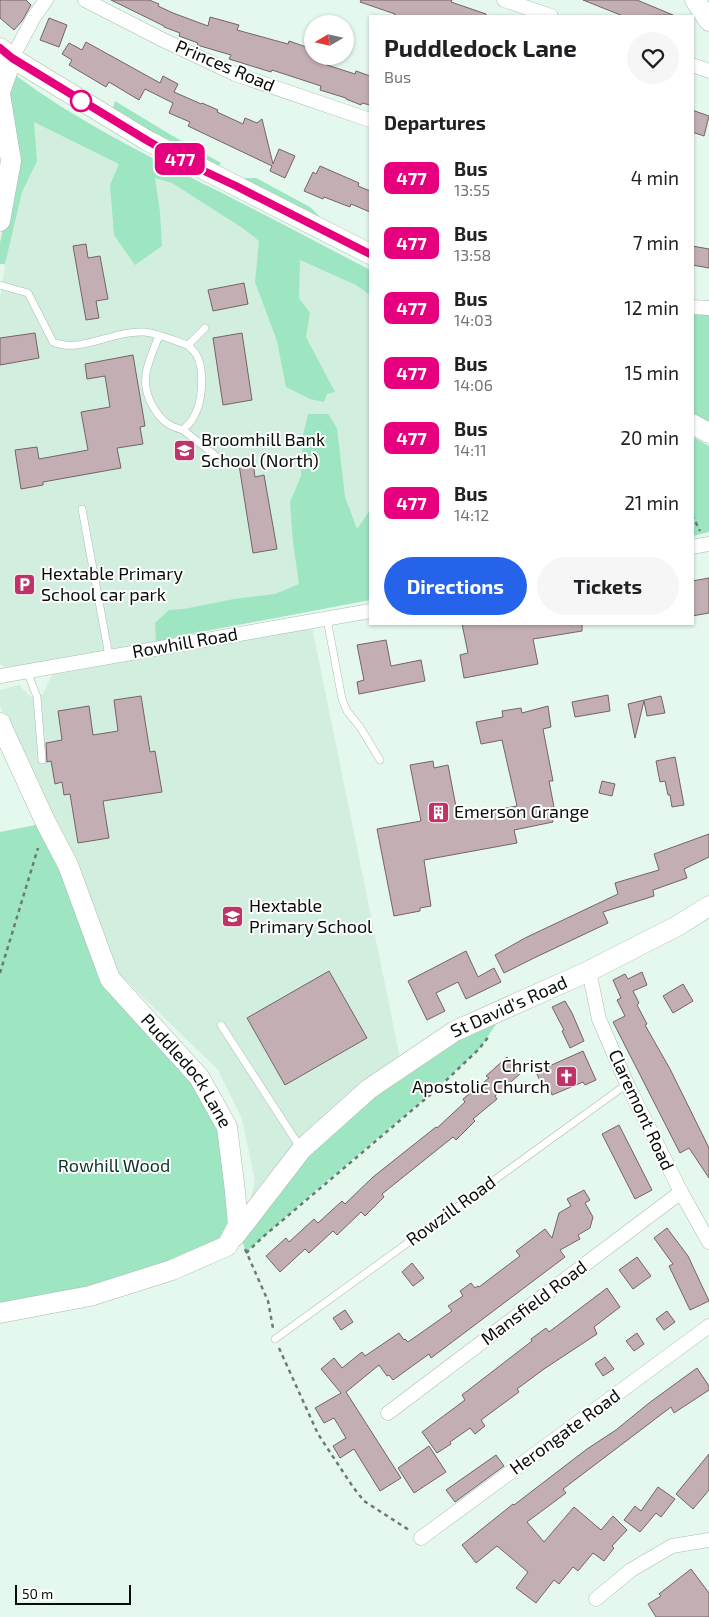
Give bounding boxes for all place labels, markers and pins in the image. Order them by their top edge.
unlabelled marker [70,90,92,112]
place label: Broomhill Bank School (North) [201,428,325,471]
school or university icon: Broomhill Bank School (North) [173,438,197,462]
place label: Hextable Primary School car park [41,562,183,605]
parking icon: Hextable Primary School car park [13,572,37,596]
building icon: Emerson Grange [426,800,450,824]
place label: Emerson Grange [454,800,589,822]
place label: Hextable Primary School [249,894,373,937]
school or university icon: Hextable Primary School [221,904,245,928]
place label: Christ Apostolic Church [412,1054,550,1097]
church icon: Christ Apostolic Church [554,1064,578,1088]

